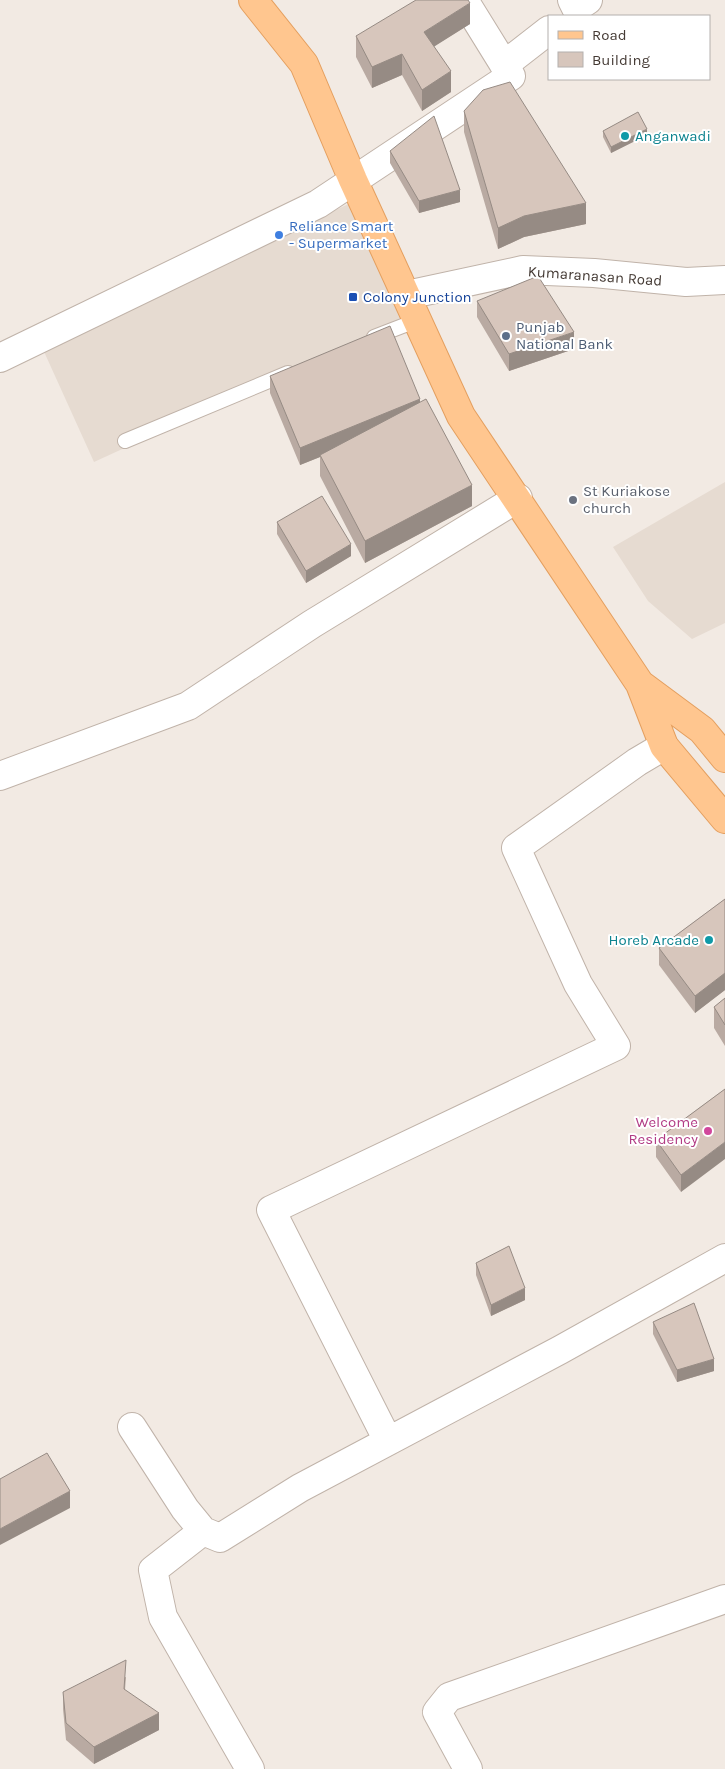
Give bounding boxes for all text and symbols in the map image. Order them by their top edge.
legend [548,15,710,80]
text: Road [592,26,627,44]
text: Building [592,51,650,69]
place label: Anganwadi [635,127,711,145]
marker: Anganwadi [619,130,631,142]
place label: Reliance Smart - Supermarket [289,217,394,252]
marker: Reliance Smart - Supermarket [273,229,285,241]
street label: Kumaranasan Road [527,262,663,290]
place label: Colony Junction [363,288,472,306]
marker: Colony Junction [347,291,359,303]
place label: Punjab National Bank [516,318,613,353]
marker: Punjab National Bank [500,330,512,342]
place label: St Kuriakose church [583,482,670,517]
marker: St Kuriakose church [567,494,579,506]
place label: Horeb Arcade [609,931,699,949]
marker: Horeb Arcade [703,934,715,946]
place label: Welcome Residency [628,1113,698,1148]
marker: Welcome Residency [702,1125,714,1137]

